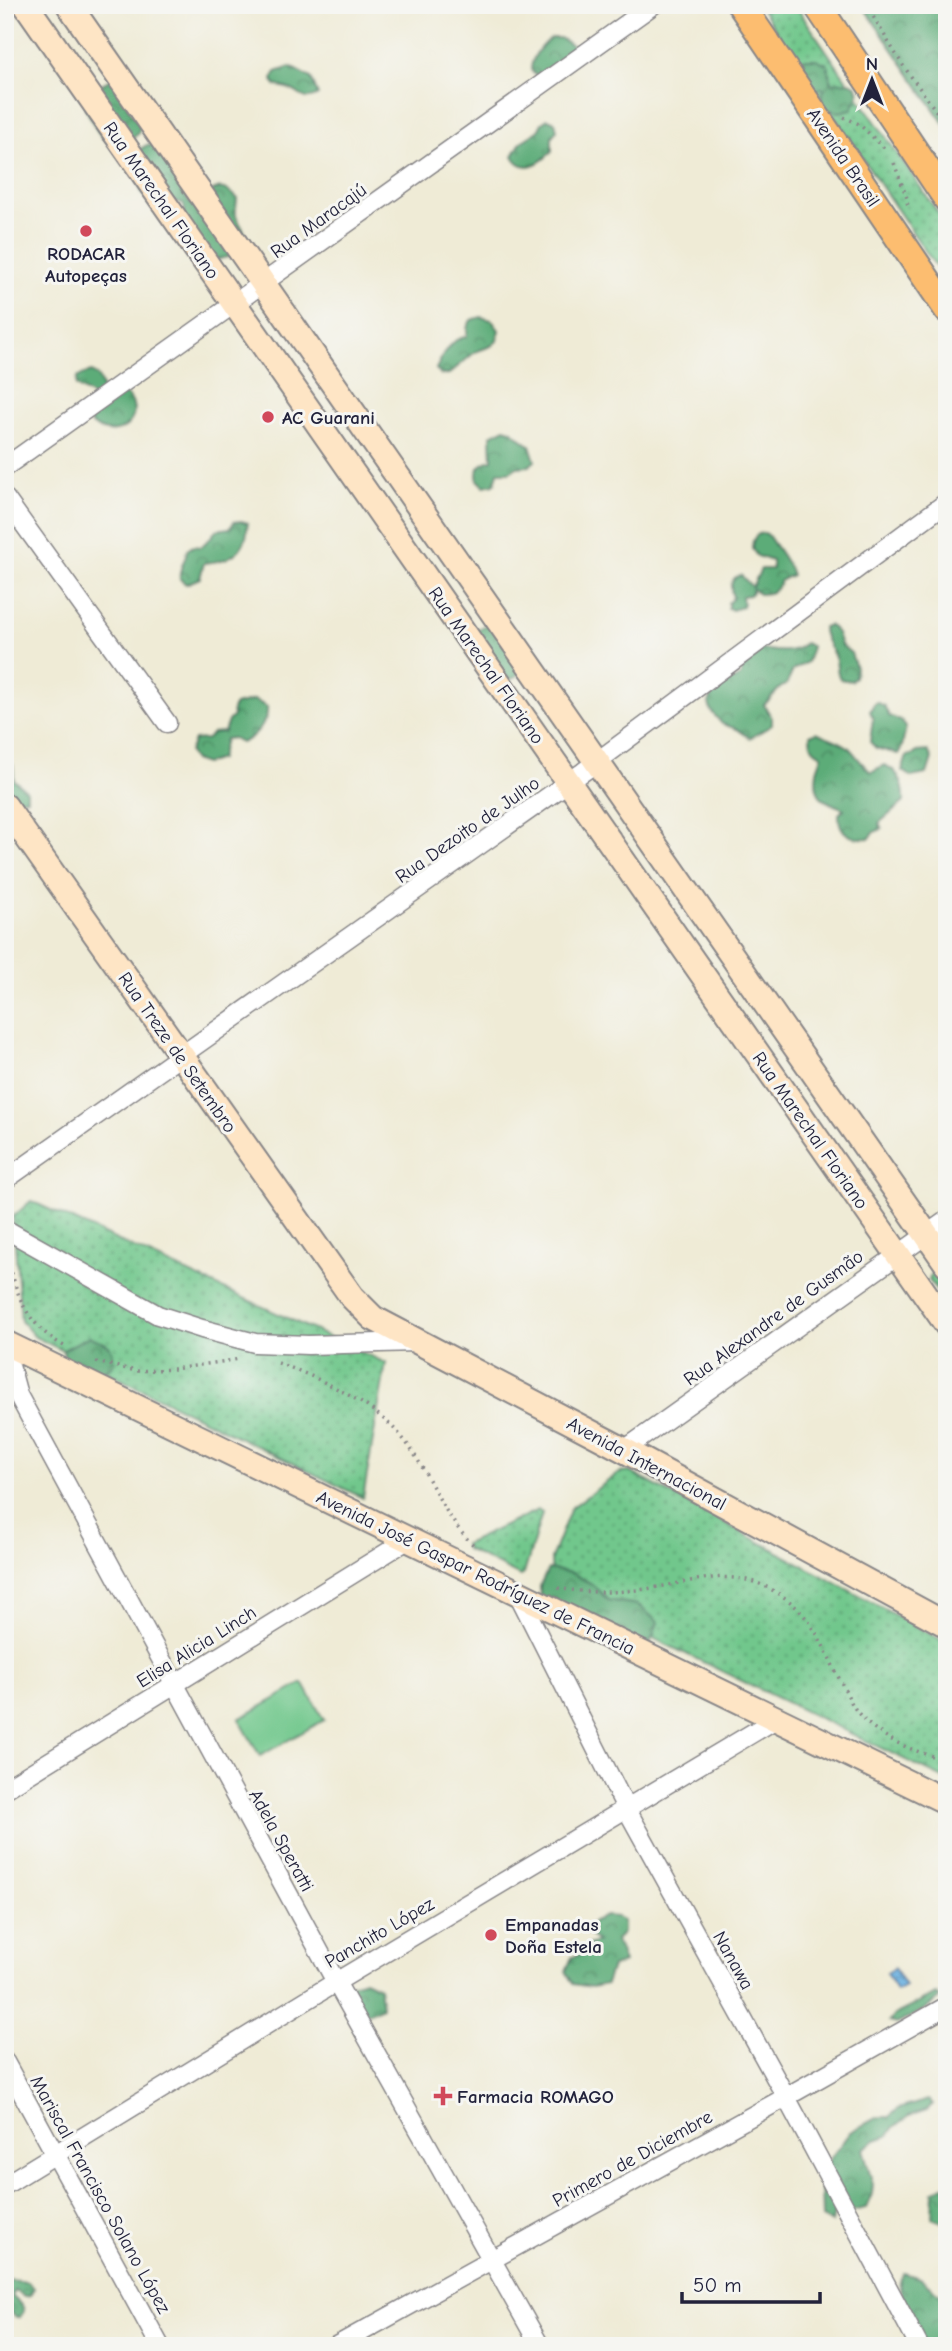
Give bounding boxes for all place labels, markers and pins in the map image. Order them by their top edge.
marker: RODACAR Autopeças [78,223,94,239]
place label: RODACAR Autopeças [45,243,127,287]
place label: AC Guarani [282,407,375,429]
marker: AC Guarani [260,409,276,425]
place label: Empanadas Doña Estela [505,1914,602,1958]
marker: Empanadas Doña Estela [483,1927,499,1943]
place label: Farmacia ROMAGO [457,2086,614,2108]
marker: Farmacia ROMAGO [435,2088,451,2104]

